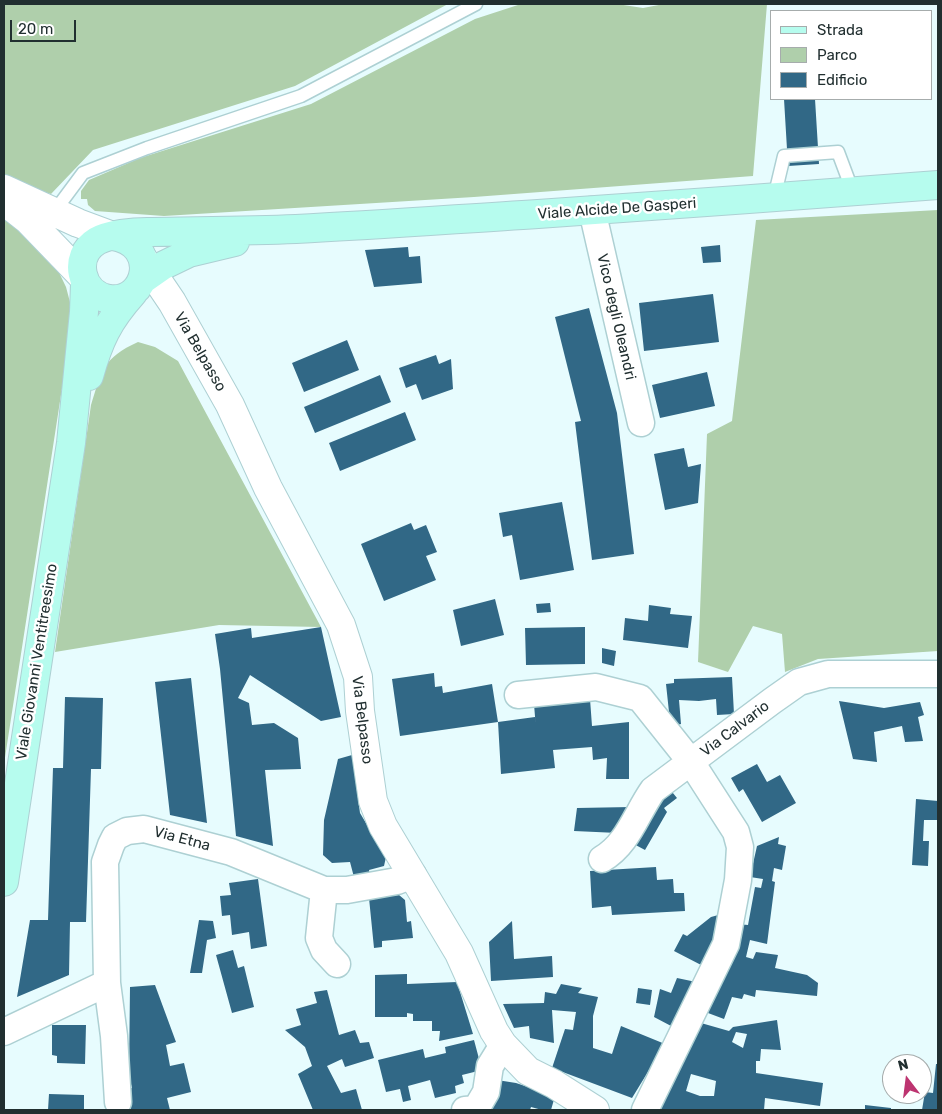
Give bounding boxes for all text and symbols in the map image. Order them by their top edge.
scale bar [12,10,79,42]
legend [770,10,932,100]
text: 20 m [18,20,53,38]
text: Strada [817,21,863,39]
text: Parco [817,46,857,64]
text: Edificio [817,71,867,89]
street label: Viale Alcide De Gasperi [537,194,697,224]
street label: Vico degli Oleandri [593,252,639,382]
street label: Via Belpasso [170,309,230,395]
street label: Viale Giovanni Ventitreesimo [13,562,61,762]
street label: Via Belpasso [348,675,376,765]
street label: Via Calvario [697,697,773,761]
street label: Via Etna [152,823,212,855]
north arrow [882,1054,932,1104]
text: N [896,1055,910,1075]

